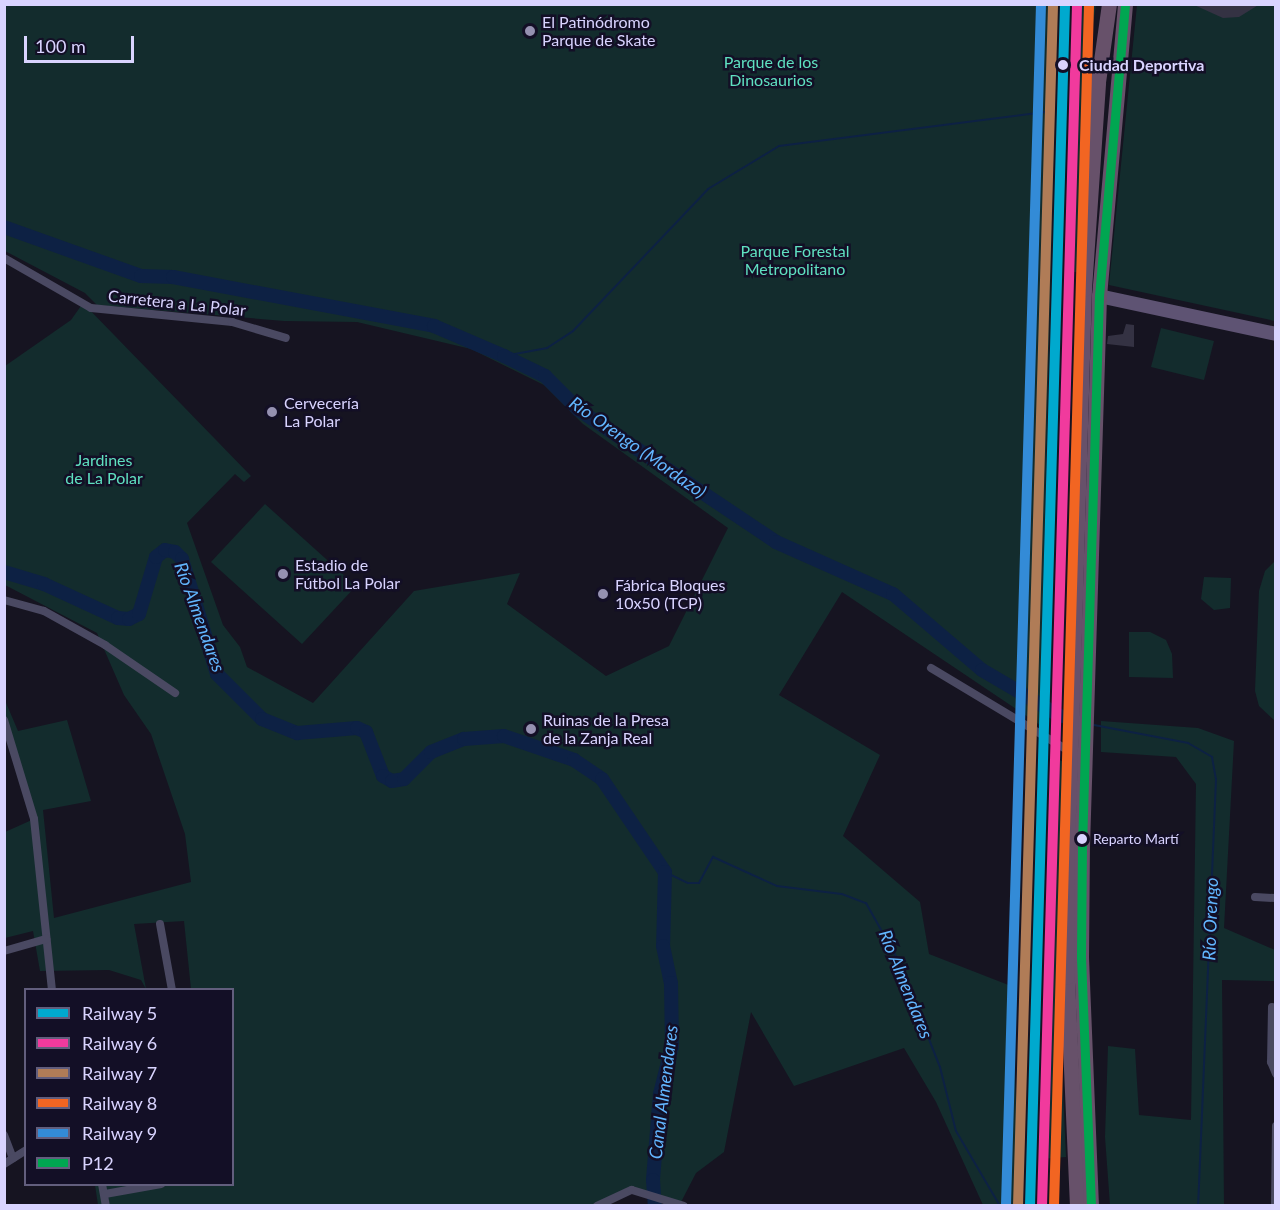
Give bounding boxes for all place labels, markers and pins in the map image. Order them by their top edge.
place label: El Patinódromo Parque de Skate [542,12,655,50]
marker: El Patinódromo Parque de Skate [523,24,537,38]
marker: Ciudad Deportiva [1052,54,1074,76]
place label: Ciudad Deportiva [1079,55,1204,75]
place label: Cervecería La Polar [284,393,359,431]
marker: Cervecería La Polar [265,405,279,419]
place label: Estadio de Fútbol La Polar [295,555,400,593]
marker: Estadio de Fútbol La Polar [276,567,290,581]
place label: Fábrica Bloques 10x50 (TCP) [615,575,725,613]
marker: Fábrica Bloques 10x50 (TCP) [596,587,610,601]
place label: Ruinas de la Presa de la Zanja Real [543,710,669,748]
marker: Ruinas de la Presa de la Zanja Real [524,722,538,736]
place label: Reparto Martí [1093,831,1179,847]
marker: Reparto Martí [1076,833,1088,845]

